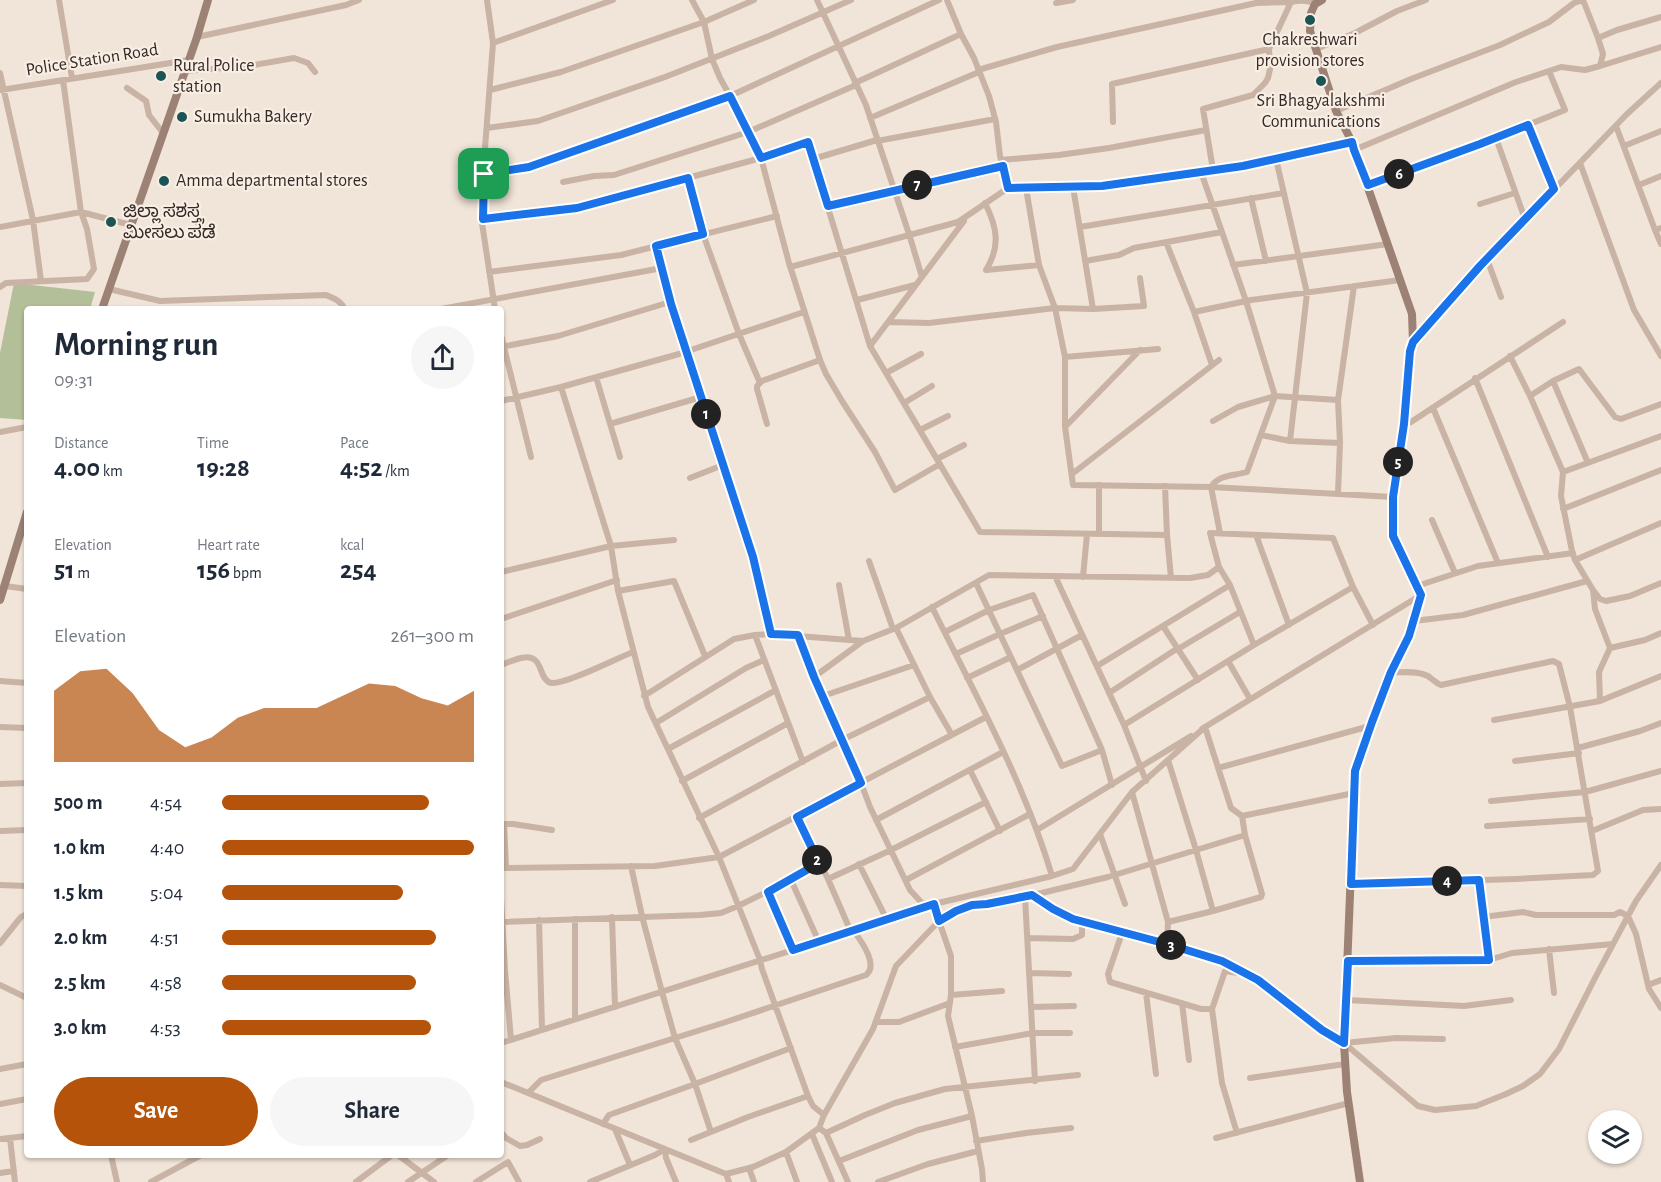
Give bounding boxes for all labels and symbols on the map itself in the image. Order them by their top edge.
marker: Chakreshwari provision stores [1303,13,1317,27]
place label: Chakreshwari provision stores [1256,31,1364,70]
street label: Police Station Road [25,41,159,79]
place label: Rural Police station [173,57,254,96]
marker: Rural Police station [154,69,168,83]
marker: Sri Bhagyalakshmi Communications [1314,74,1328,88]
place label: Sri Bhagyalakshmi Communications [1257,92,1385,131]
place label: Sumukha Bakery [194,108,312,126]
marker: Sumukha Bakery [175,110,189,124]
pin [458,148,509,199]
pin: 6 [1384,159,1414,189]
pin: 7 [902,170,932,200]
place label: Amma departmental stores [176,172,368,190]
marker: Amma departmental stores [157,174,171,188]
place label: ಜಿಲ್ಲಾ ಸಶಸ್ತ್ರ ಮೀಸಲು ಪಡೆ [123,202,216,242]
marker: ಜಿಲ್ಲಾ ಸಶಸ್ತ್ರ ಮೀಸಲು ಪಡೆ [104,215,118,229]
pin: 1 [691,399,721,429]
pin: 5 [1383,447,1413,477]
pin: 2 [802,845,832,875]
pin: 4 [1432,866,1462,896]
pin: 3 [1156,930,1186,960]

